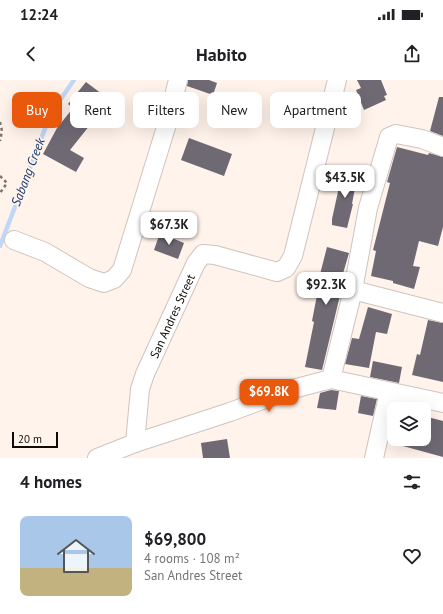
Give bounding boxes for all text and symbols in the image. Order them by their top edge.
text: 12:24 [20,5,58,24]
icon: back [20,43,42,65]
text: Habito [196,43,247,66]
icon: share [401,43,423,65]
chip: Buy [12,92,62,128]
chip: Rent [70,92,125,128]
chip: Filters [133,92,199,128]
chip: New [207,92,262,128]
chip: Apartment [270,92,361,128]
water label: Sabang Creek [7,134,49,208]
pin: $43.5K [312,165,378,199]
text: $43.5K [325,169,365,186]
pin: $67.3K [136,212,202,246]
text: $67.3K [149,216,189,233]
street label: San Andres Street [146,271,198,360]
pin: $92.3K [293,272,359,306]
text: $92.3K [306,276,346,293]
pin: $69.8K [236,379,302,413]
text: $69.8K [249,383,289,400]
map controls [387,402,431,446]
button: layers [387,402,431,446]
scale bar [12,430,58,449]
text: 20 m [18,432,42,446]
text: 4 homes [20,471,82,493]
icon: filters [401,471,423,493]
text: $69,800 [144,528,206,550]
icon: home [52,532,100,580]
icon: heart [401,545,423,567]
text: 4 rooms · 108 m² [144,550,240,567]
text: San Andres Street [144,567,242,584]

